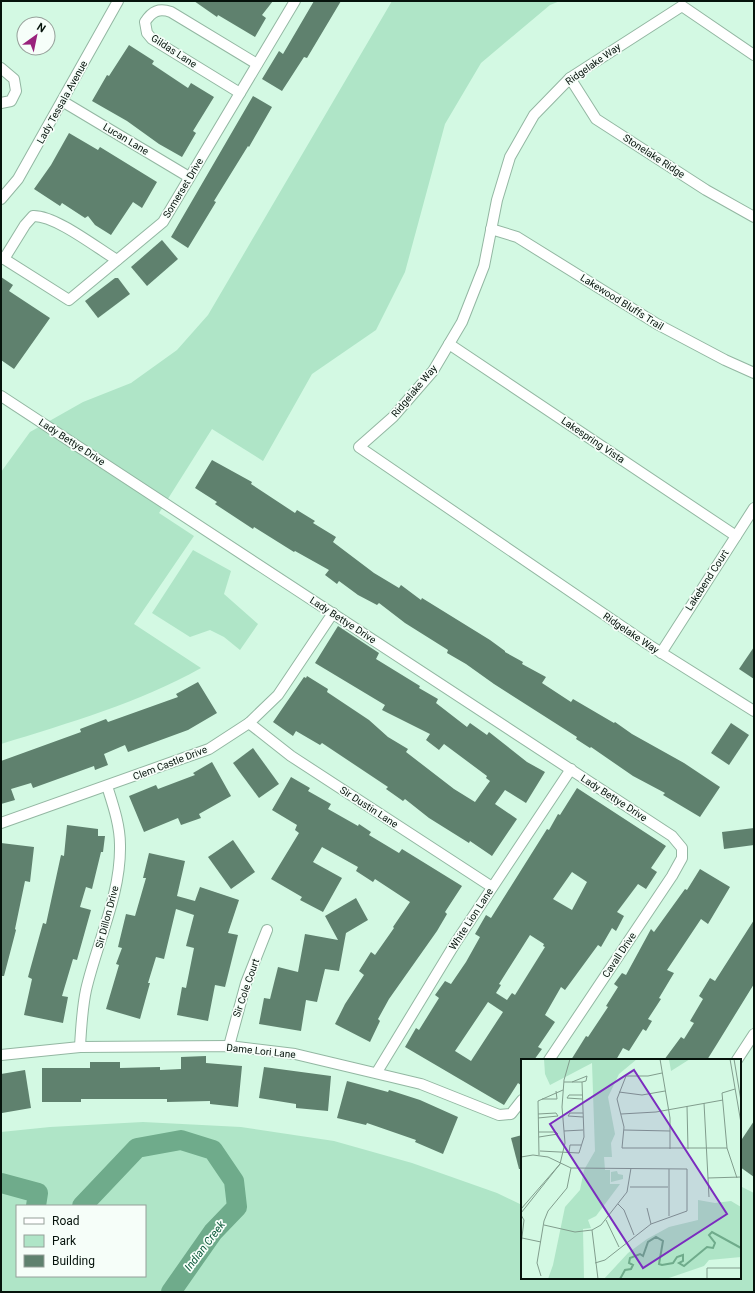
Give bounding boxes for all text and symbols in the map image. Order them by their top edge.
north arrow [16,16,56,56]
text: N [34,20,48,36]
street label: Gildas Lane [149,32,199,70]
street label: Ridgelake Way [563,41,623,87]
street label: Lady Tessala Avenue [35,59,89,145]
street label: Lucan Lane [101,121,151,157]
street label: Stonelake Ridge [621,132,687,180]
street label: Somerset Drive [161,156,205,220]
street label: Lakewood Bluffs Trail [578,272,666,332]
street label: Ridgelake Way [389,363,439,419]
street label: Lakespring Vista [559,415,627,465]
street label: Lady Bettye Drive [37,417,107,467]
street label: Lakebend Court [683,548,731,612]
street label: Lady Bettye Drive [308,595,378,645]
street label: Ridgelake Way [601,610,661,656]
street label: Clem Castle Drive [131,744,209,782]
street label: Lady Bettye Drive [579,773,649,823]
street label: Sir Dustin Lane [338,784,400,830]
street label: Sir Dillon Drive [93,885,121,949]
street label: White Lion Lane [447,886,495,952]
street label: Cavall Drive [600,930,638,980]
street label: Sir Cole Court [231,957,261,1019]
street label: Dame Lori Lane [226,1042,296,1060]
inset map [521,1059,741,1279]
legend [16,1205,146,1277]
text: Road [52,1214,80,1228]
water label: Indian Creek [182,1218,228,1273]
text: Park [52,1234,77,1248]
text: Building [52,1254,95,1268]

